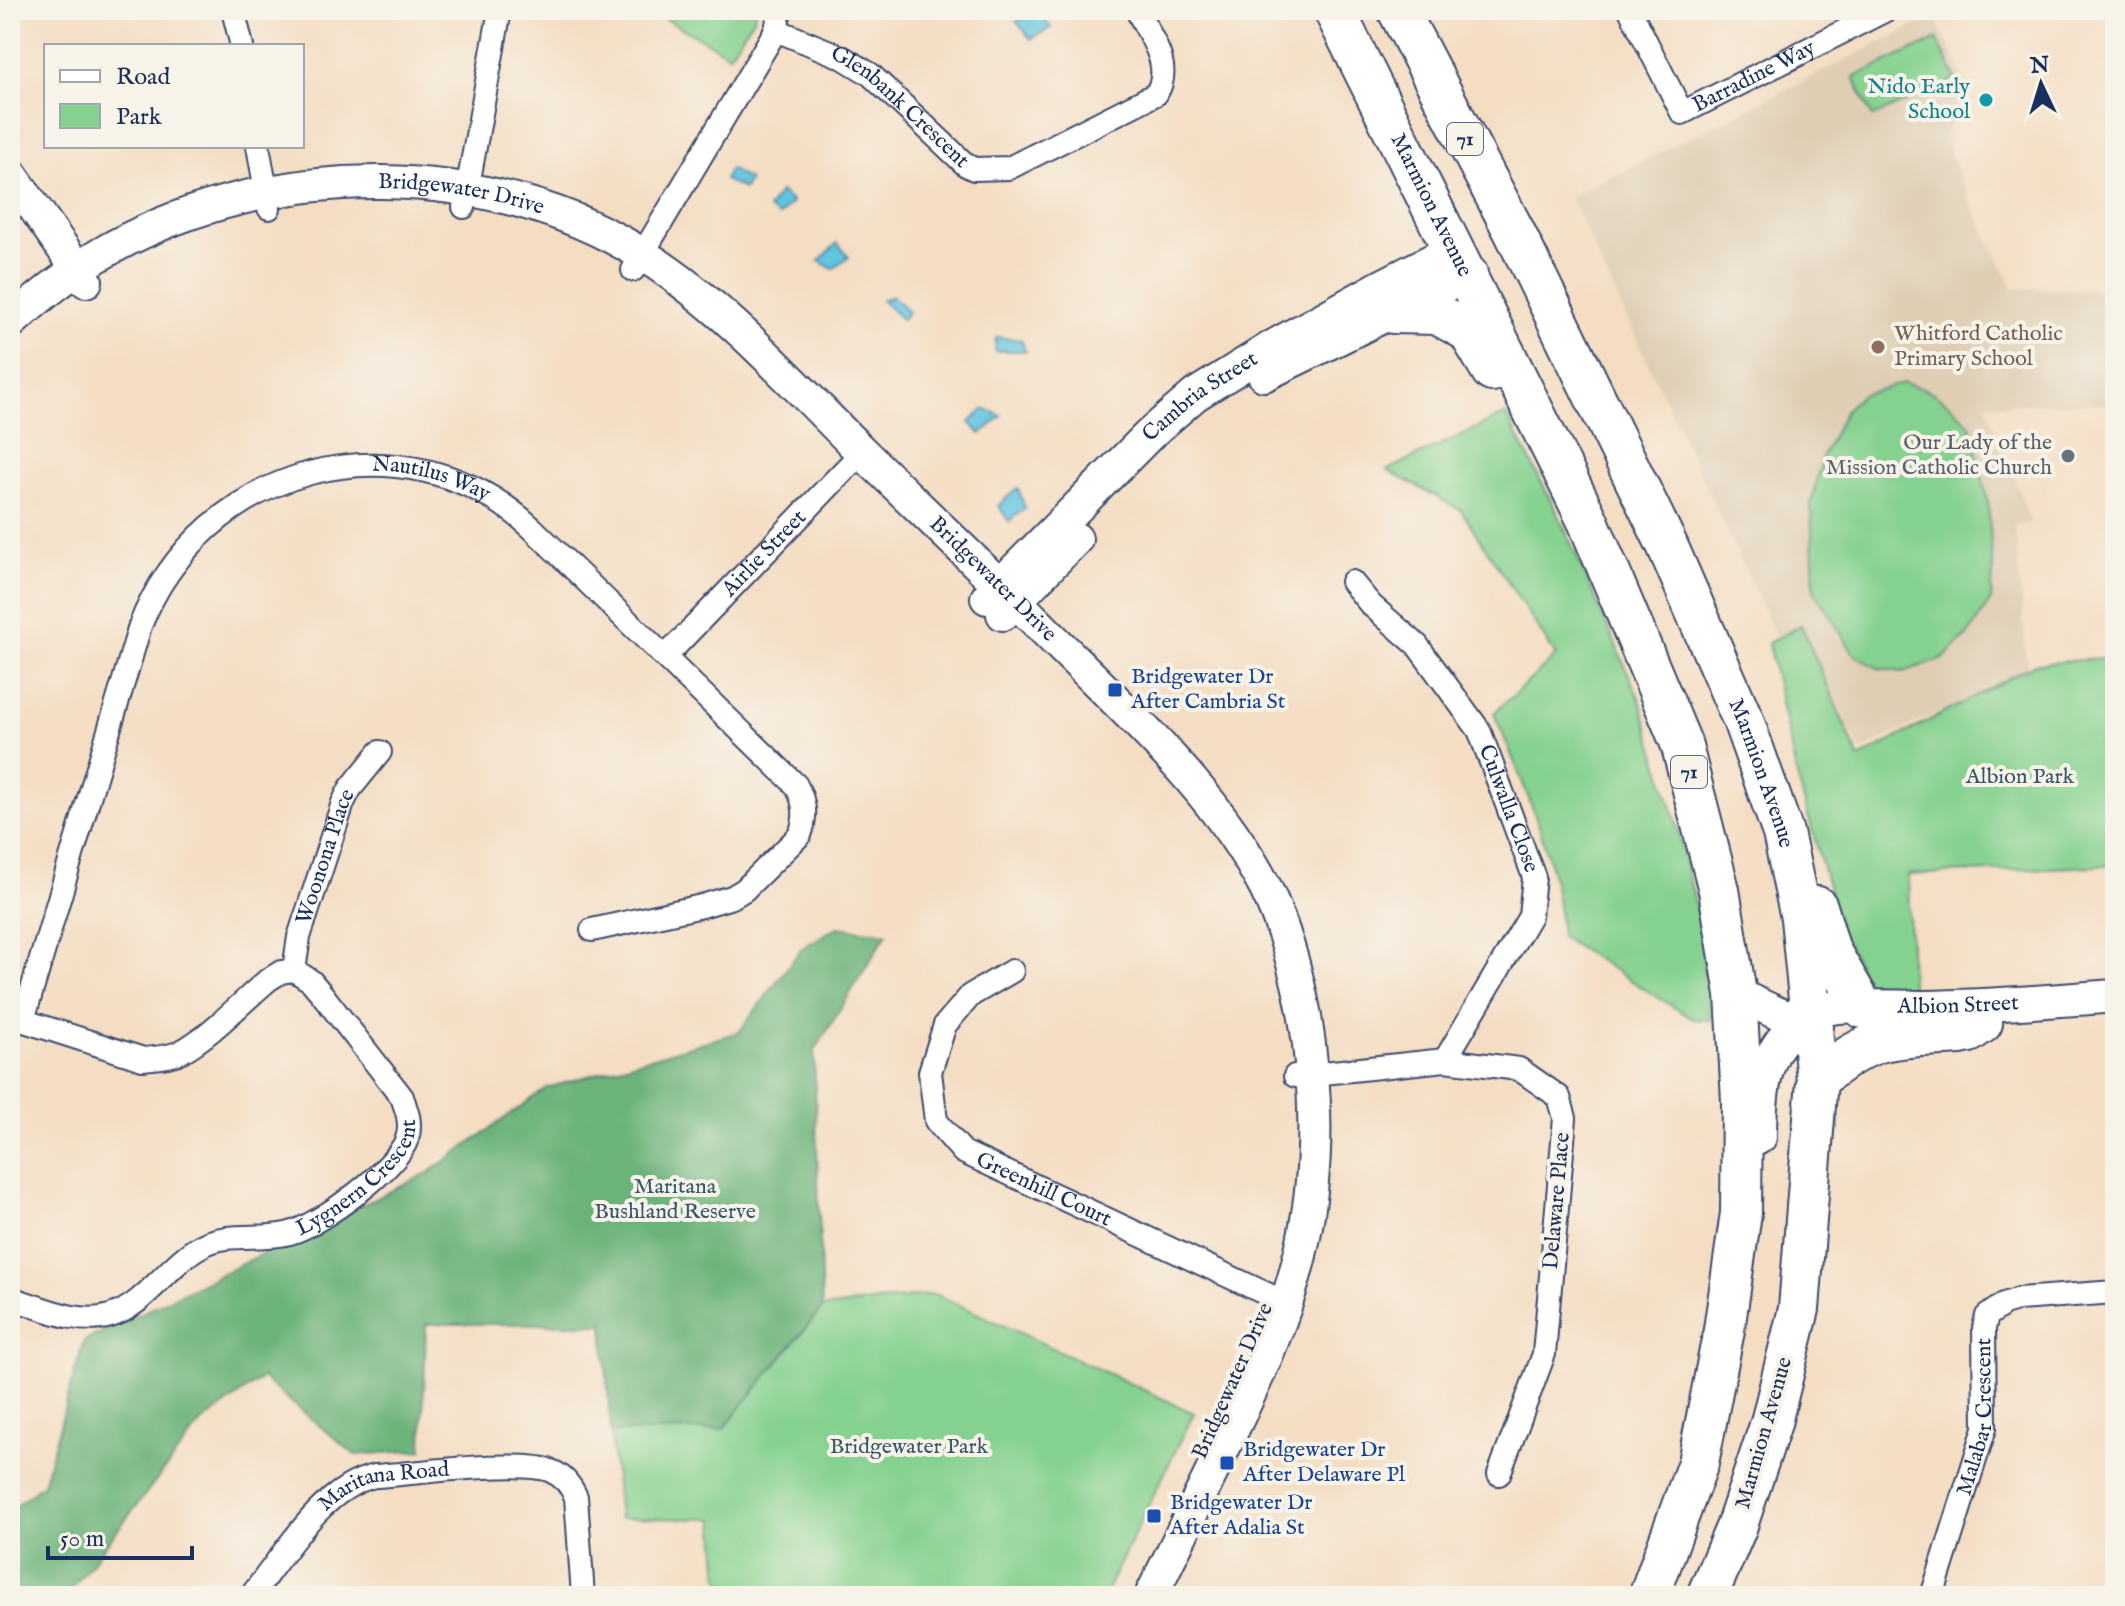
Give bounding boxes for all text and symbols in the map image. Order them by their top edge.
street label: Barradine Way [1688,34,1820,119]
street label: Glenbank Crescent [827,40,975,175]
legend [44,44,304,148]
north arrow [2001,44,2081,124]
text: N [2028,51,2050,81]
text: Road [116,62,170,93]
place label: Nido Early School [1868,73,1970,126]
marker: Nido Early School [1977,91,1995,109]
text: Park [116,102,162,133]
road number: 71 [1447,123,1483,155]
street label: Marmion Avenue [1384,129,1478,282]
street label: Bridgewater Drive [378,168,548,222]
place label: Whitford Catholic Primary School [1894,320,2063,373]
marker: Whitford Catholic Primary School [1869,338,1887,356]
street label: Cambria Street [1137,345,1264,448]
place label: Our Lady of the Mission Catholic Church [1826,429,2052,482]
marker: Our Lady of the Mission Catholic Church [2059,447,2077,465]
street label: Nautilus Way [371,451,496,508]
street label: Airlie Street [715,504,813,604]
street label: Bridgewater Drive [923,510,1062,648]
place label: Bridgewater Dr After Cambria St [1130,663,1286,716]
marker: Bridgewater Dr After Cambria St [1106,681,1124,699]
street label: Marmion Avenue [1721,694,1800,850]
street label: Culwalla Close [1472,741,1545,877]
road number: 71 [1671,756,1707,788]
park label: Albion Park [1965,763,2074,791]
street label: Woonona Place [290,784,362,928]
street label: Albion Street [1896,989,2020,1021]
street label: Lygnern Crescent [292,1118,423,1243]
street label: Delaware Place [1537,1131,1577,1271]
street label: Greenhill Court [971,1146,1116,1234]
park label: Maritana Bushland Reserve [594,1173,756,1226]
street label: Bridgewater Drive [1186,1299,1280,1463]
street label: Malabar Crescent [1950,1337,1999,1499]
street label: Marmion Avenue [1729,1354,1799,1512]
park label: Bridgewater Park [830,1433,988,1461]
place label: Bridgewater Dr After Delaware Pl [1242,1436,1405,1489]
marker: Bridgewater Dr After Delaware Pl [1218,1454,1236,1472]
street label: Maritana Road [312,1456,451,1518]
place label: Bridgewater Dr After Adalia St [1169,1489,1312,1542]
marker: Bridgewater Dr After Adalia St [1145,1507,1163,1525]
scale bar [48,1510,192,1560]
text: 50 m [60,1524,104,1555]

